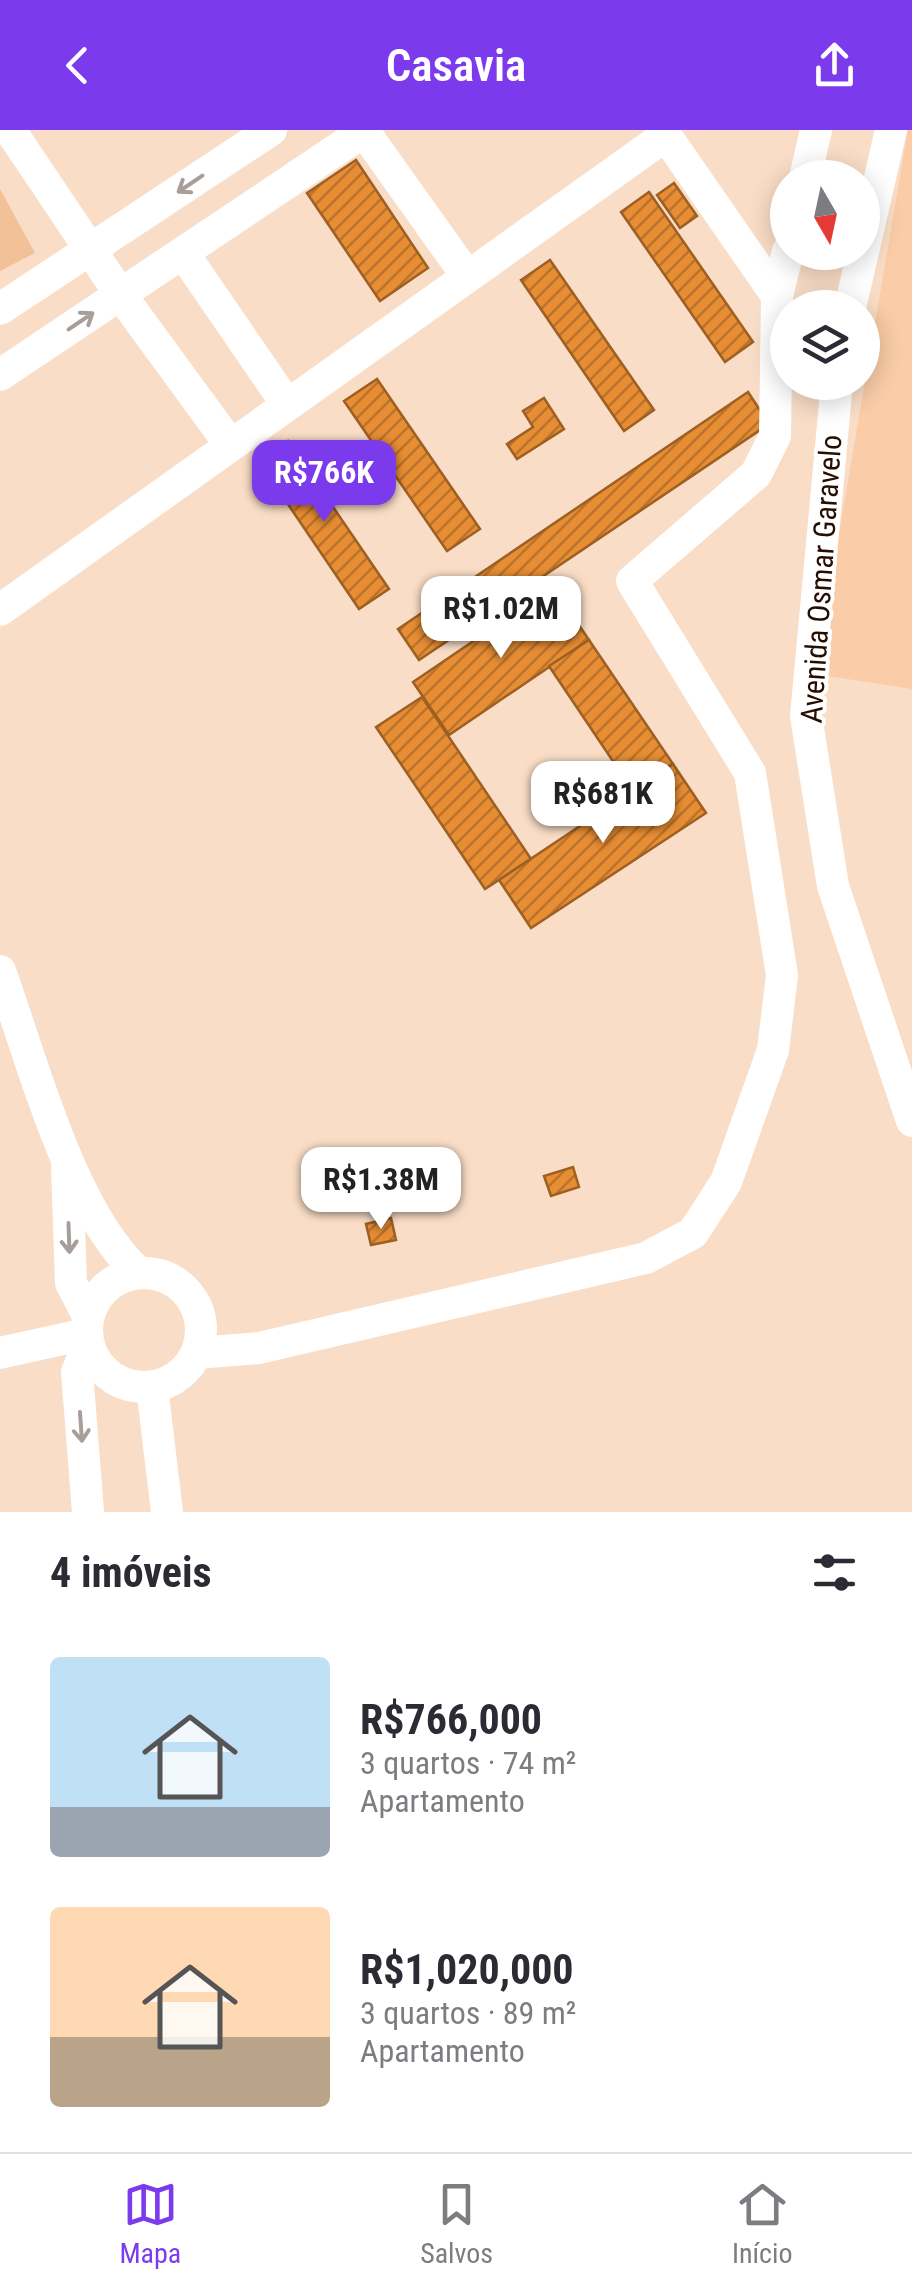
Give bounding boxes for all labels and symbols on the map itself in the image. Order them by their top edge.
north arrow [770,160,880,270]
one-way arrow [176,174,204,195]
one-way arrow [67,310,95,331]
street label: Avenida Osmar Garavelo [793,434,849,724]
pin: R$766K [243,440,405,525]
pin: R$1.02M [409,576,593,661]
pin: R$681K [522,761,684,846]
pin: R$1.38M [289,1147,473,1232]
one-way arrow [60,1222,79,1254]
one-way arrow [72,1411,91,1443]

